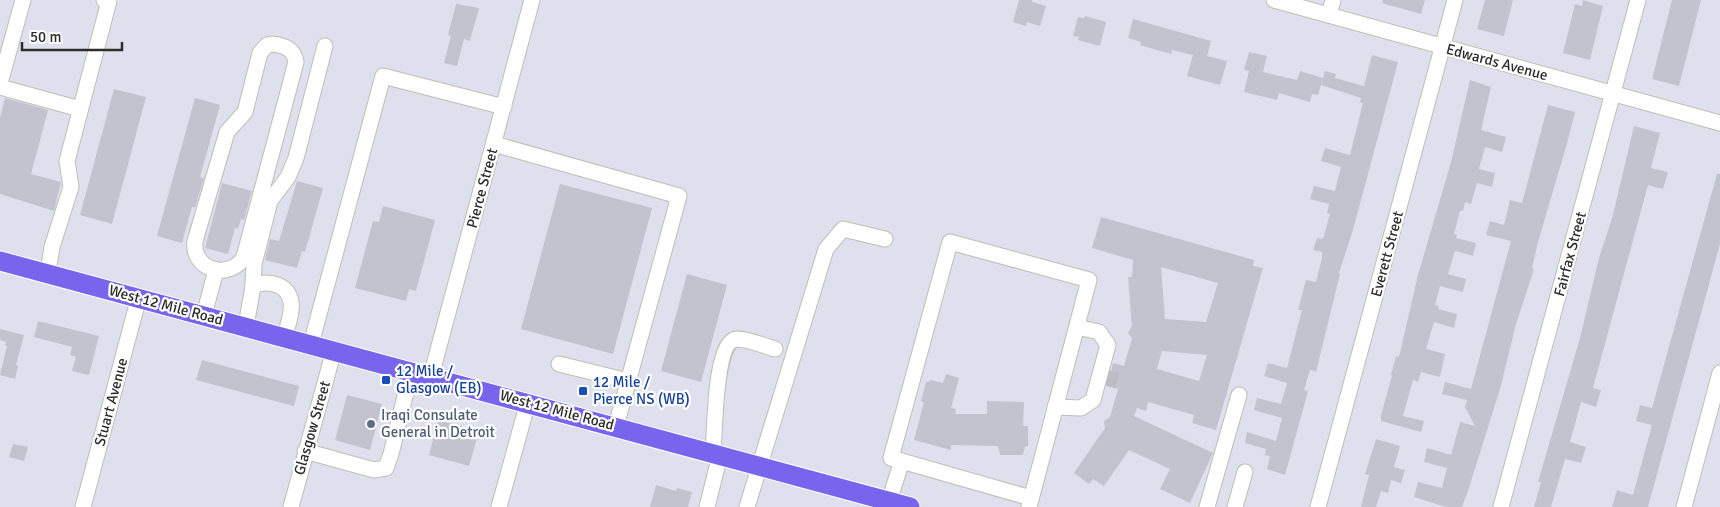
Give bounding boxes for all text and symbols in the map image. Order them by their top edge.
scale bar [22,20,122,52]
text: 50 m [30,28,61,46]
street label: Edwards Avenue [1444,40,1550,84]
street label: Pierce Street [463,146,501,230]
street label: Everett Street [1367,209,1407,299]
street label: Fairfax Street [1550,210,1590,298]
street label: West 12 Mile Road [107,281,225,329]
street label: Stuart Avenue [91,356,131,448]
place label: 12 Mile / Glasgow (EB) [396,362,481,397]
place label: 12 Mile / Pierce NS (WB) [593,373,690,408]
marker: 12 Mile / Glasgow (EB) [380,374,392,386]
street label: Glasgow Street [290,379,334,477]
marker: 12 Mile / Pierce NS (WB) [577,385,589,397]
street label: West 12 Mile Road [498,386,616,434]
place label: Iraqi Consulate General in Detroit [381,406,495,441]
marker: Iraqi Consulate General in Detroit [365,418,377,430]

